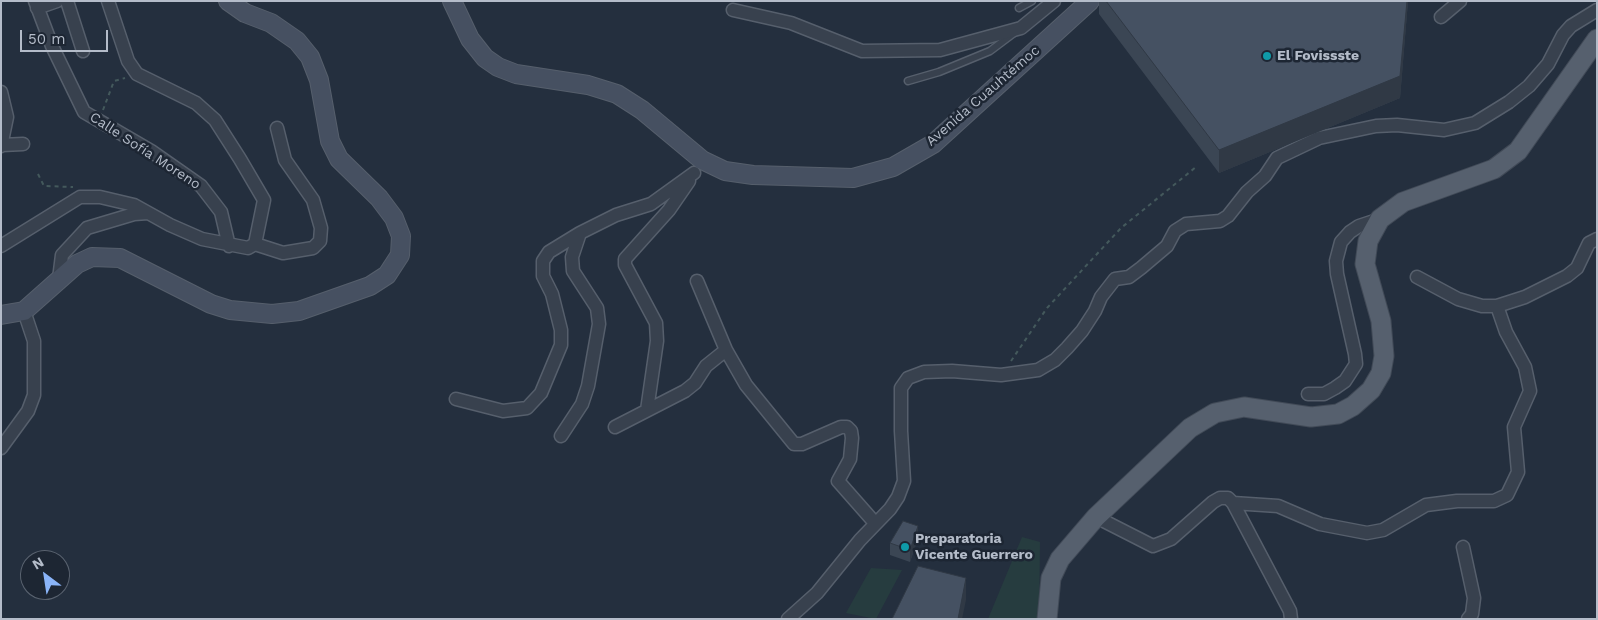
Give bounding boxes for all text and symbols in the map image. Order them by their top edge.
scale bar [22,20,110,52]
text: 50 m [28,30,65,48]
street label: Avenida Cuauhtémoc [923,42,1043,150]
place label: El Fovissste [1277,48,1359,64]
marker: El Fovissste [1261,50,1273,62]
street label: Calle Sofía Moreno [86,109,204,193]
place label: Preparatoria Vicente Guerrero [915,531,1033,564]
marker: Preparatoria Vicente Guerrero [899,541,911,553]
north arrow [20,550,70,600]
text: N [29,553,46,573]

